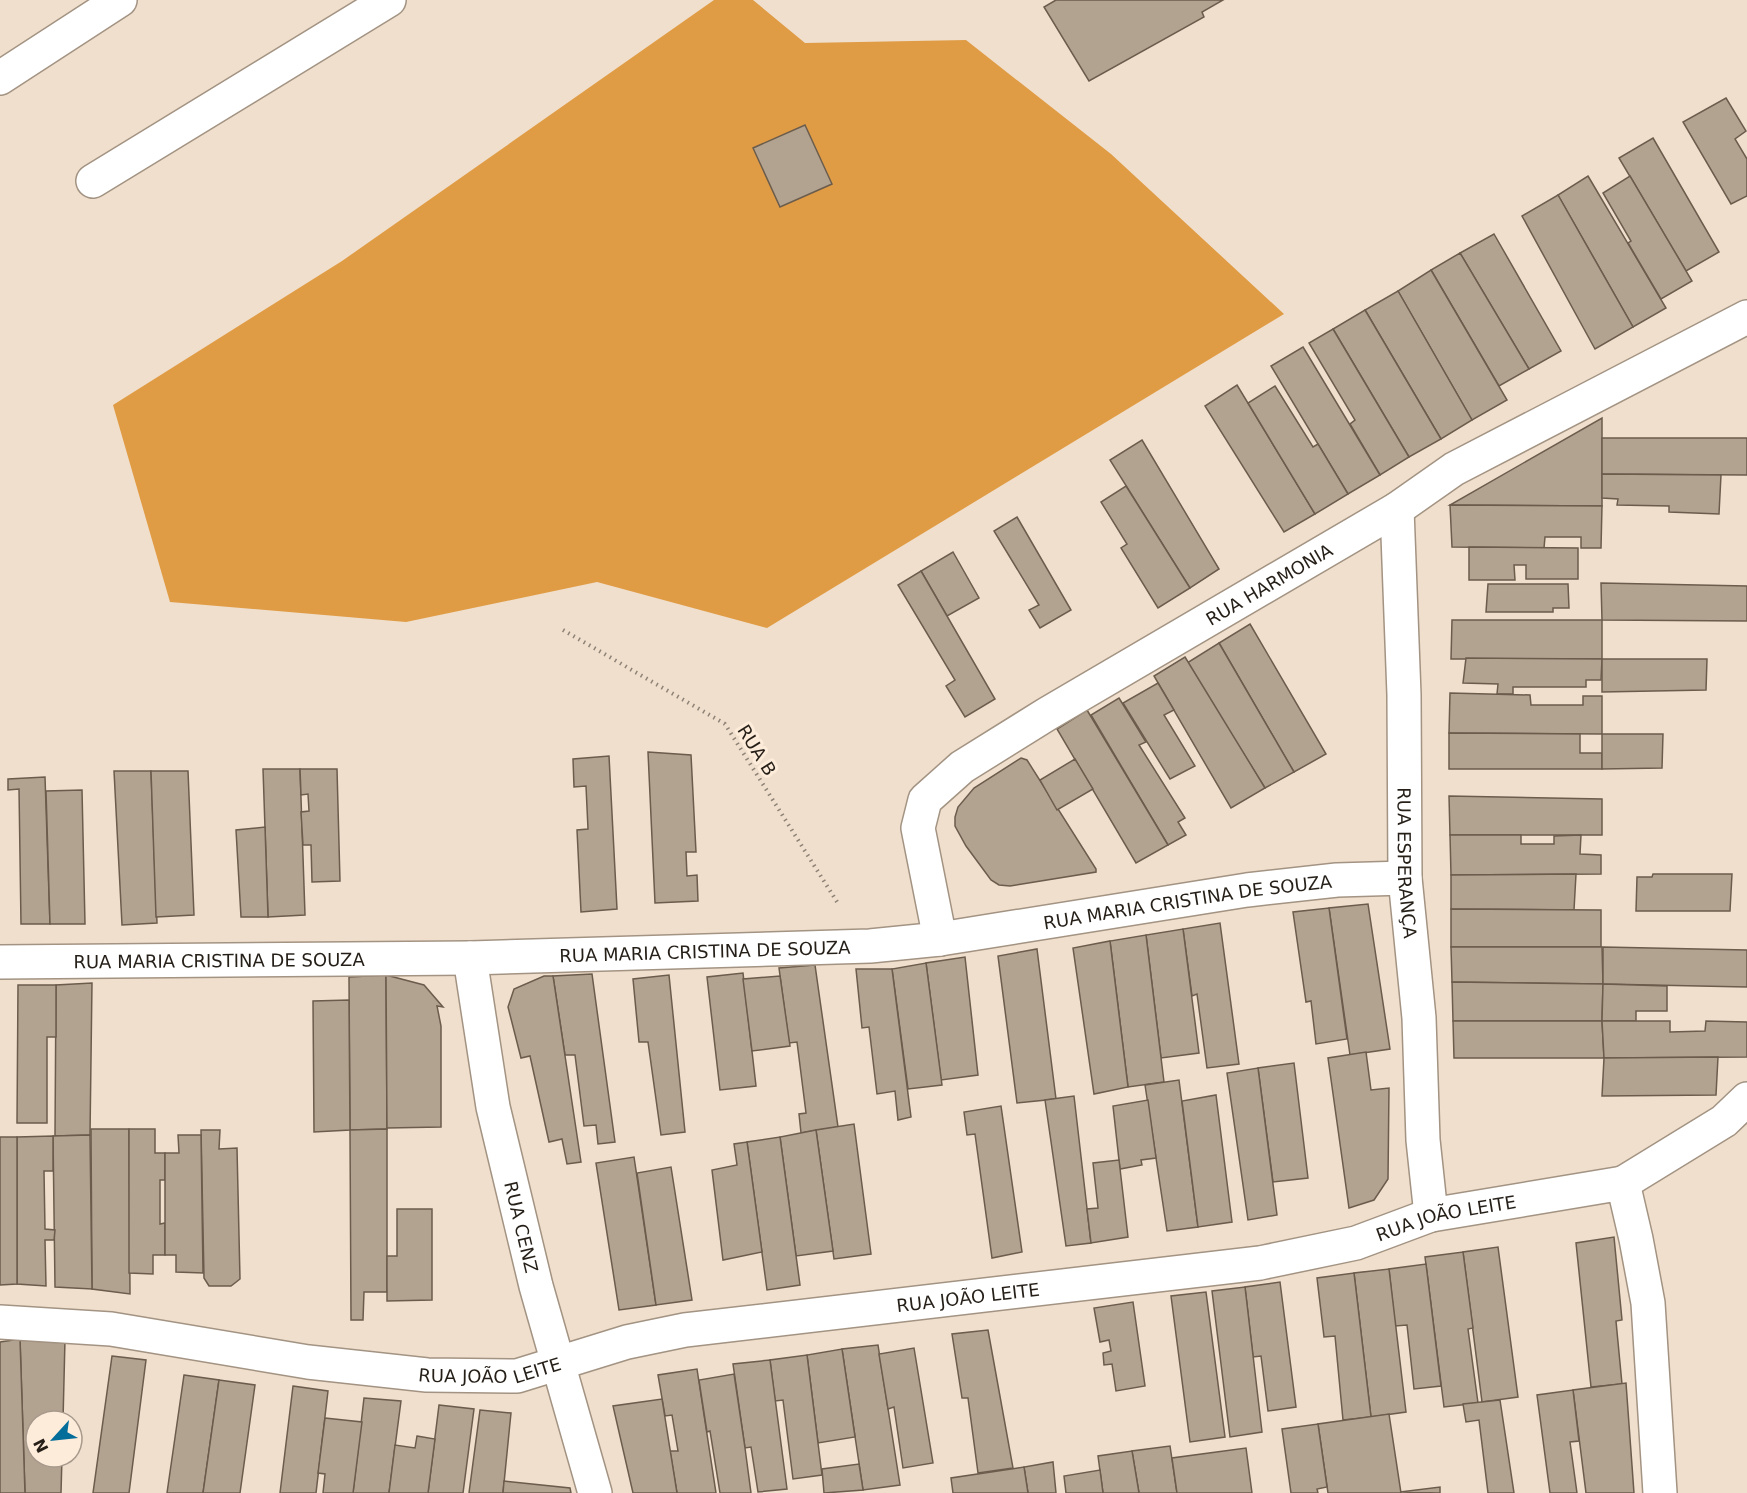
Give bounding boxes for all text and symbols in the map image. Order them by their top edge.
street label: RUA HARMONIA [1202,538,1337,629]
street label: RUA B [733,721,781,779]
street label: RUA ESPERANÇA [1394,787,1422,940]
street label: RUA MARIA CRISTINA DE SOUZA [1042,870,1334,933]
street label: RUA MARIA CRISTINA DE SOUZA [559,936,851,966]
street label: RUA MARIA CRISTINA DE SOUZA [73,948,365,972]
street label: RUA CENZ [501,1179,543,1275]
street label: RUA JOÃO LEITE [1373,1191,1517,1245]
street label: RUA JOÃO LEITE [895,1278,1041,1316]
street label: RUA JOÃO LEITE [417,1353,563,1387]
north arrow [24,1409,84,1469]
text: N [30,1435,53,1456]

